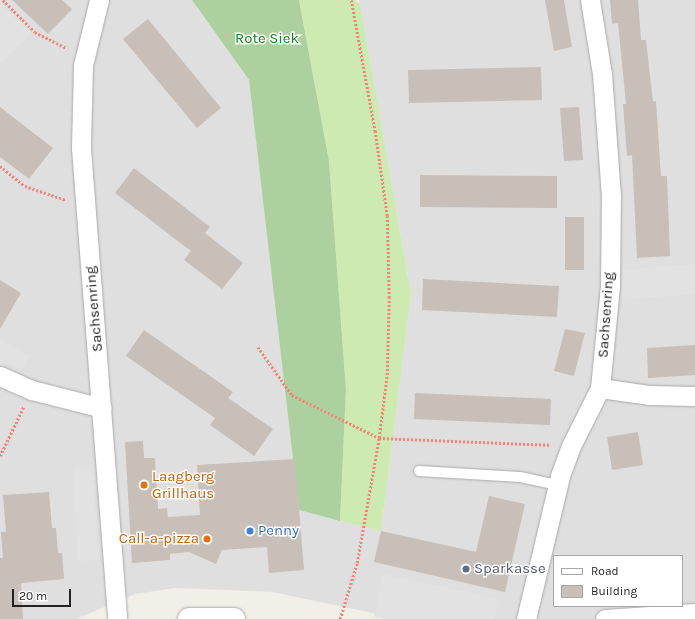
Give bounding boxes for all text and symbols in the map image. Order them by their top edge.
park label: Rote Siek [235,30,299,48]
street label: Sachsenring [81,265,107,353]
street label: Sachsenring [594,271,618,359]
place label: Laagberg Grillhaus [152,467,214,502]
marker: Laagberg Grillhaus [139,480,149,490]
place label: Penny [258,522,299,540]
marker: Penny [245,526,255,536]
place label: Call-a-pizza [119,530,199,548]
marker: Call-a-pizza [202,534,212,544]
legend [553,555,683,607]
place label: Sparkasse [474,560,546,578]
marker: Sparkasse [461,564,471,574]
text: Road [591,564,619,578]
scale bar [14,581,73,607]
text: Building [591,584,637,598]
text: 20 m [19,589,47,603]

